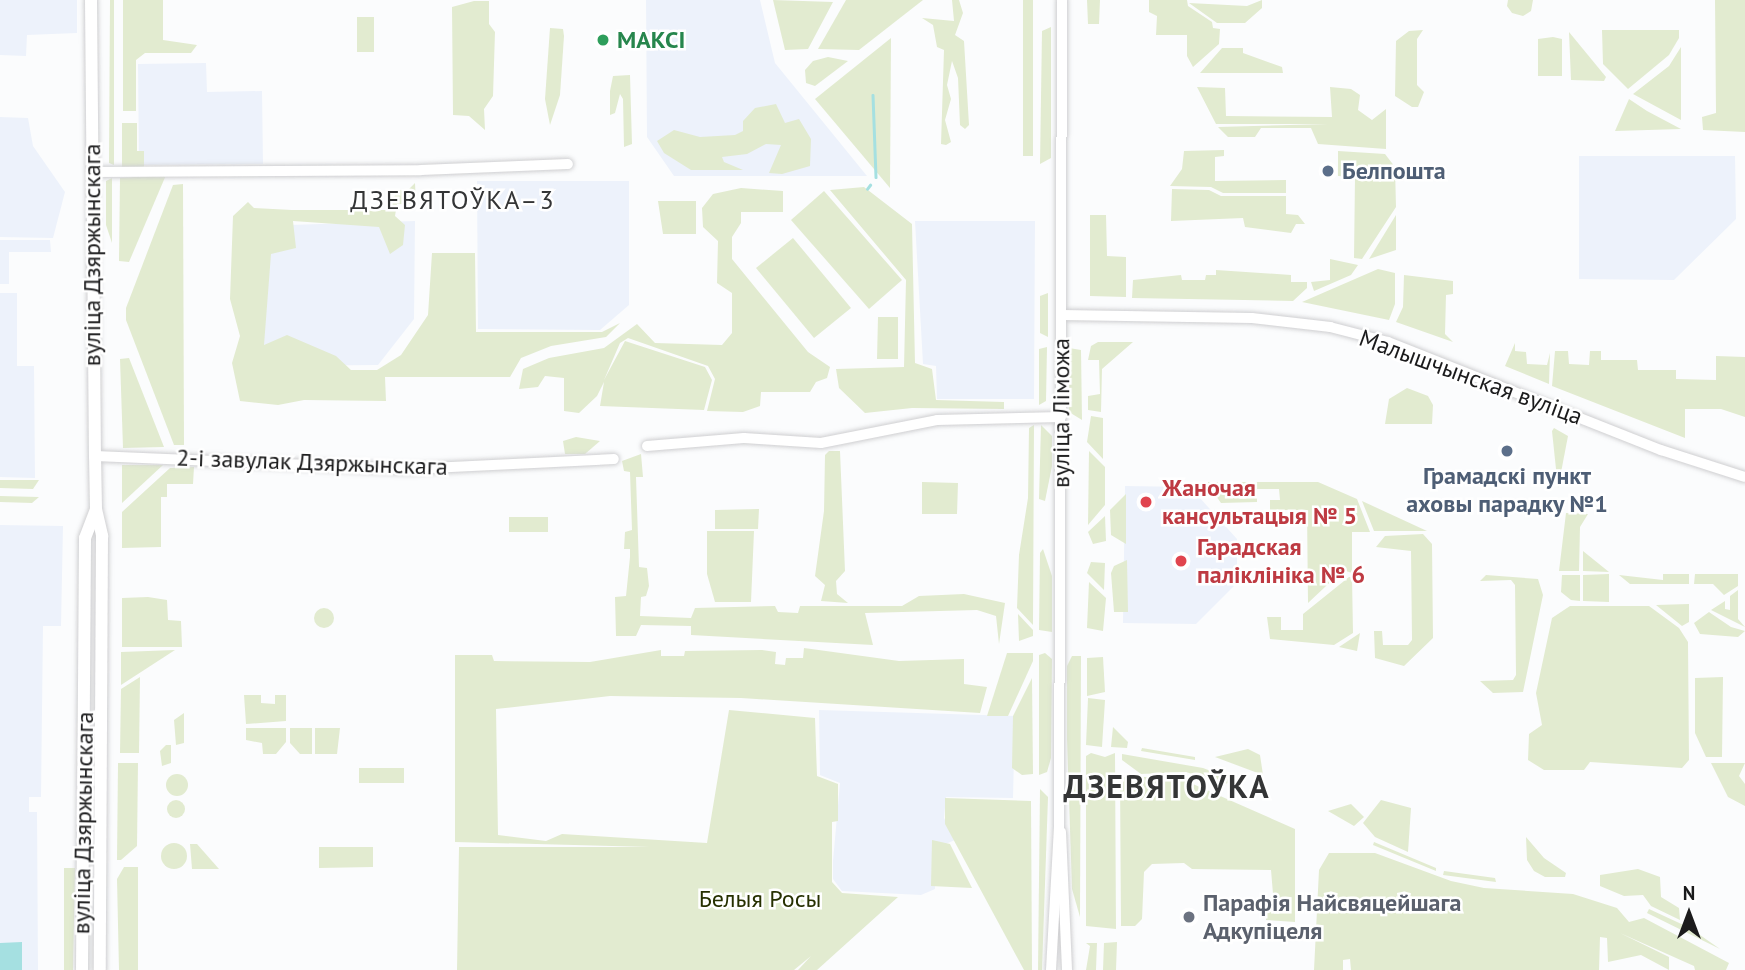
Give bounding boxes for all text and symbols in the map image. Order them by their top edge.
place label: МАКСІ [617,26,685,54]
marker: МАКСІ [595,32,611,48]
street label: вуліца Дзяржынскага [78,143,106,367]
place label: Белпошта [1342,157,1446,185]
marker: Белпошта [1320,163,1336,179]
district label: ДЗЕВЯТОЎКА–3 [352,184,554,216]
street label: Малышчынская вуліца [1355,323,1587,431]
street label: вуліца Ліможа [1047,338,1075,488]
street label: 2-і завулак Дзяржынскага [175,443,449,481]
marker: Грамадскі пункт аховы парадку №1 [1499,443,1515,459]
place label: Грамадскі пункт аховы парадку №1 [1406,462,1608,518]
place label: Жаночая кансультацыя № 5 [1162,474,1357,530]
marker: Жаночая кансультацыя № 5 [1136,492,1156,512]
place label: Гарадская паліклініка № 6 [1197,533,1365,589]
marker: Гарадская паліклініка № 6 [1171,551,1191,571]
street label: вуліца Дзяржынскага [67,711,99,935]
district label: ДЗЕВЯТОЎКА [1065,767,1269,805]
north arrow [1654,879,1724,949]
text: N [1683,881,1695,905]
park label: Белыя Росы [699,885,821,913]
place label: Парафія Найсвяцейшага Адкупіцеля [1203,889,1461,945]
marker: Парафія Найсвяцейшага Адкупіцеля [1181,909,1197,925]

